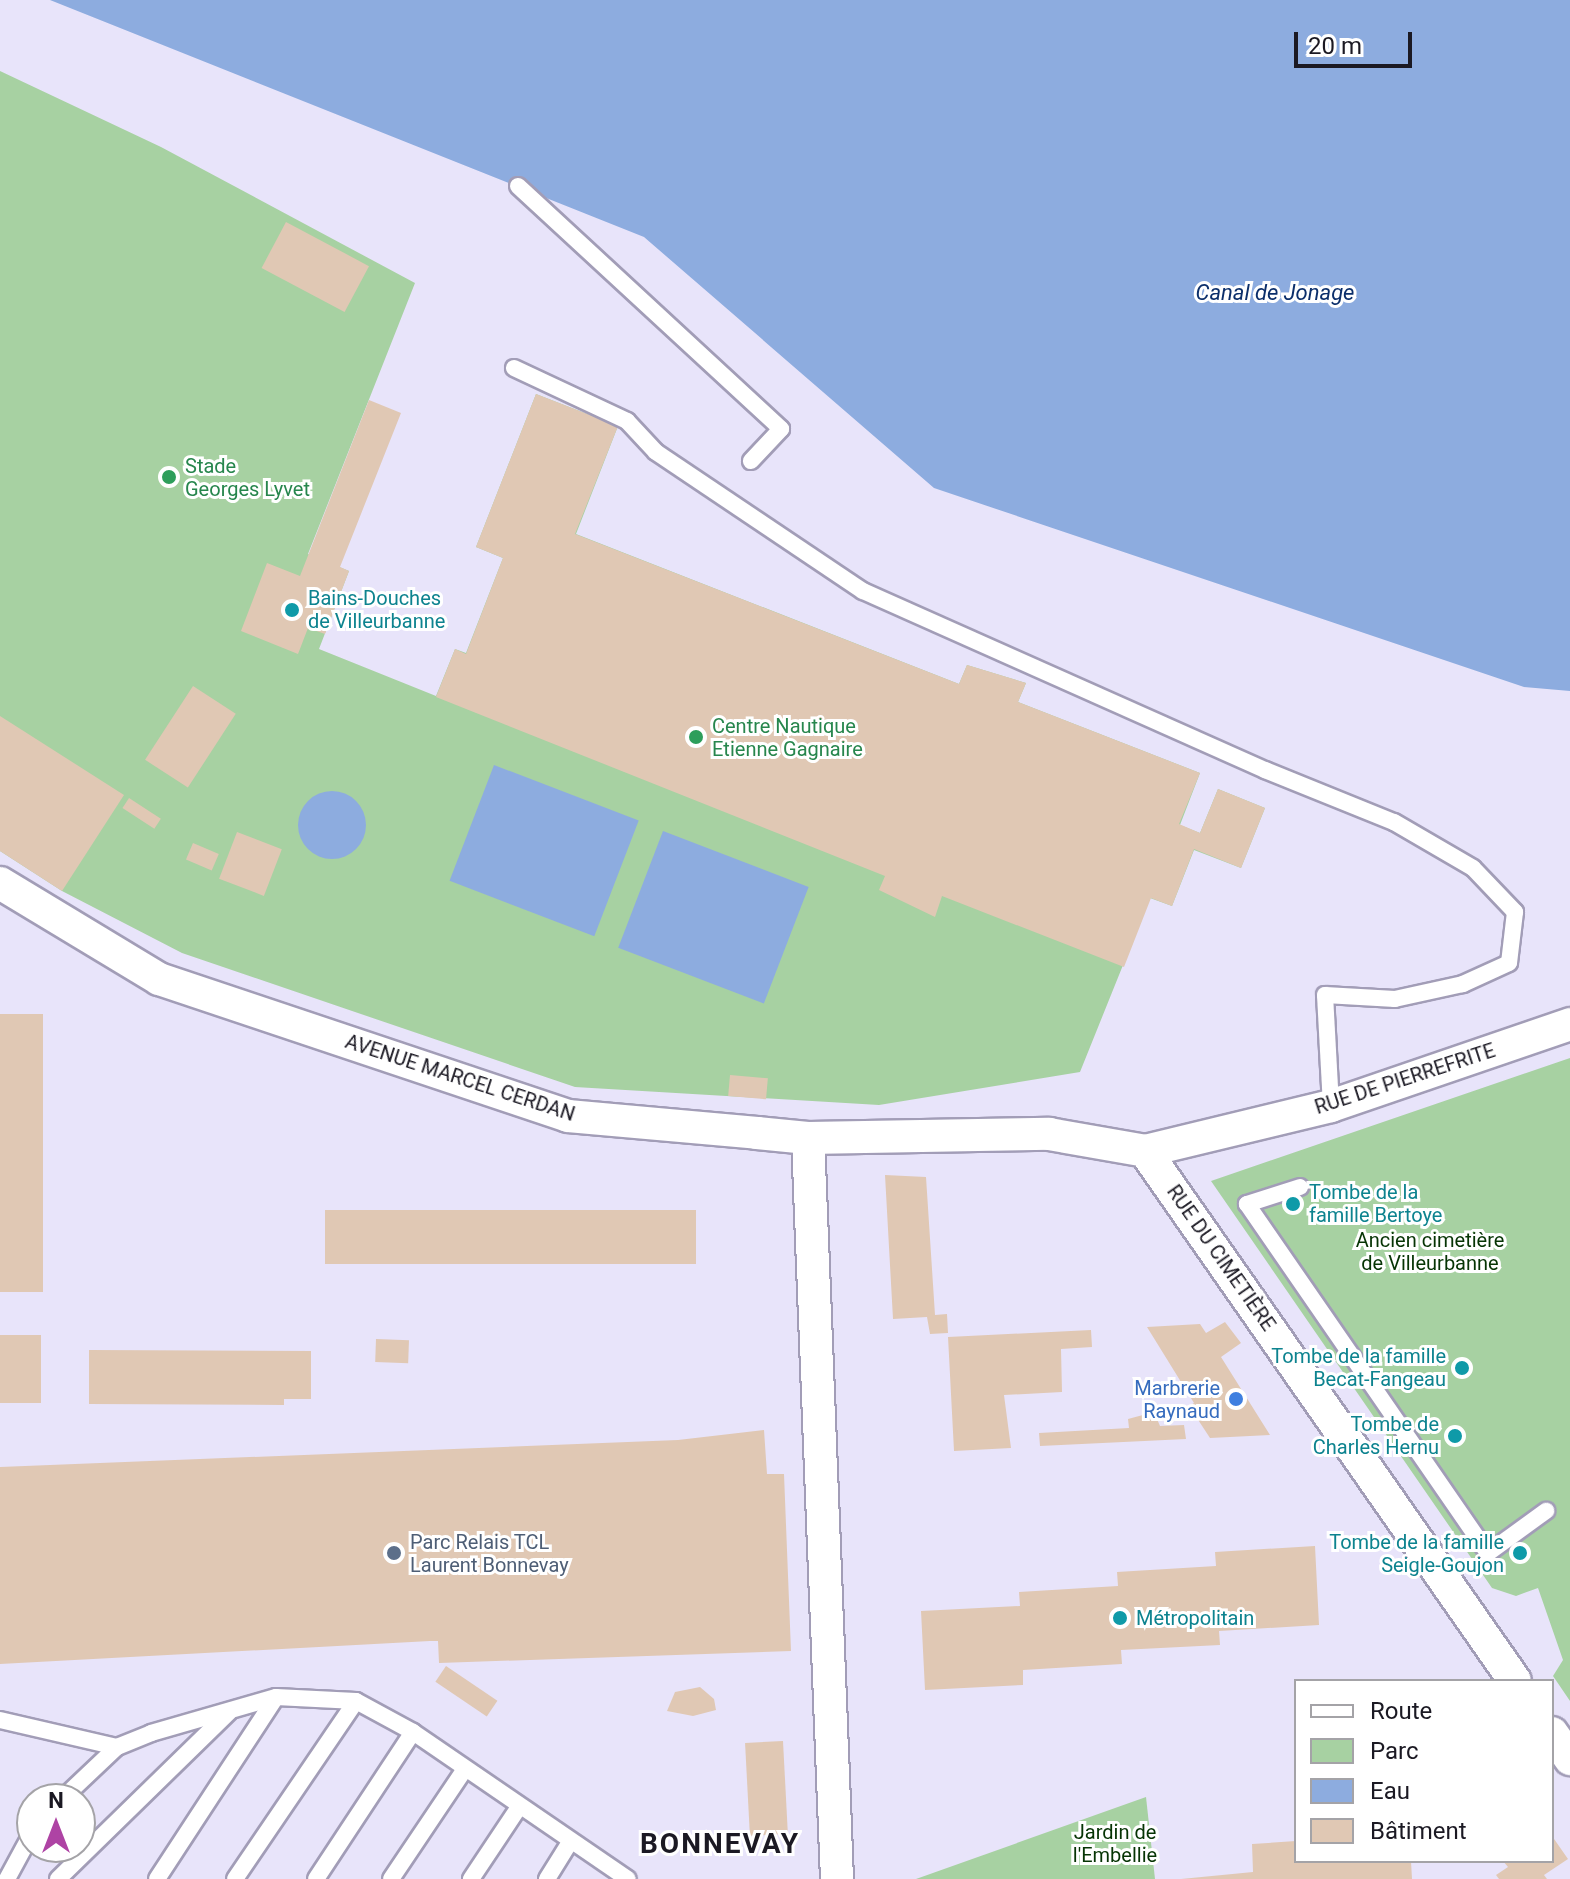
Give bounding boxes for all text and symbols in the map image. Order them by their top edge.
scale bar [1298,16,1416,66]
text: 20 m [1308,32,1362,60]
water label: Canal de Jonage [1196,280,1354,306]
place label: Stade Georges Lyvet [185,454,310,501]
marker: Stade Georges Lyvet [160,468,178,486]
place label: Bains-Douches de Villeurbanne [308,586,445,633]
marker: Bains-Douches de Villeurbanne [283,601,301,619]
place label: Centre Nautique Etienne Gagnaire [712,714,863,761]
marker: Centre Nautique Etienne Gagnaire [687,728,705,746]
street label: AVENUE MARCEL CERDAN [342,1030,578,1126]
street label: RUE DE PIERREFRITE [1312,1038,1498,1120]
street label: RUE DU CIMETIÈRE [1162,1180,1280,1336]
place label: Tombe de la famille Bertoye [1309,1180,1442,1227]
marker: Tombe de la famille Bertoye [1284,1195,1302,1213]
park label: Ancien cimetière de Villeurbanne [1356,1229,1504,1276]
place label: Tombe de la famille Becat-Fangeau [1271,1344,1446,1391]
marker: Tombe de la famille Becat-Fangeau [1453,1359,1471,1377]
place label: Marbrerie Raynaud [1134,1376,1220,1423]
marker: Marbrerie Raynaud [1227,1390,1245,1408]
place label: Tombe de Charles Hernu [1313,1412,1439,1459]
marker: Tombe de Charles Hernu [1446,1427,1464,1445]
place label: Parc Relais TCL Laurent Bonnevay [410,1530,569,1577]
place label: Tombe de la famille Seigle-Goujon [1329,1530,1504,1577]
marker: Parc Relais TCL Laurent Bonnevay [385,1544,403,1562]
marker: Tombe de la famille Seigle-Goujon [1511,1544,1529,1562]
place label: Métropolitain [1136,1606,1254,1630]
marker: Métropolitain [1111,1609,1129,1627]
legend [1294,1679,1554,1863]
text: Route [1370,1697,1432,1725]
text: Parc [1370,1737,1419,1765]
text: Eau [1370,1777,1410,1805]
north arrow [16,1783,96,1863]
text: N [48,1788,64,1813]
text: Bâtiment [1370,1817,1467,1845]
park label: Jardin de l'Embellie [1073,1821,1157,1868]
district label: BONNEVAY [640,1827,800,1861]

